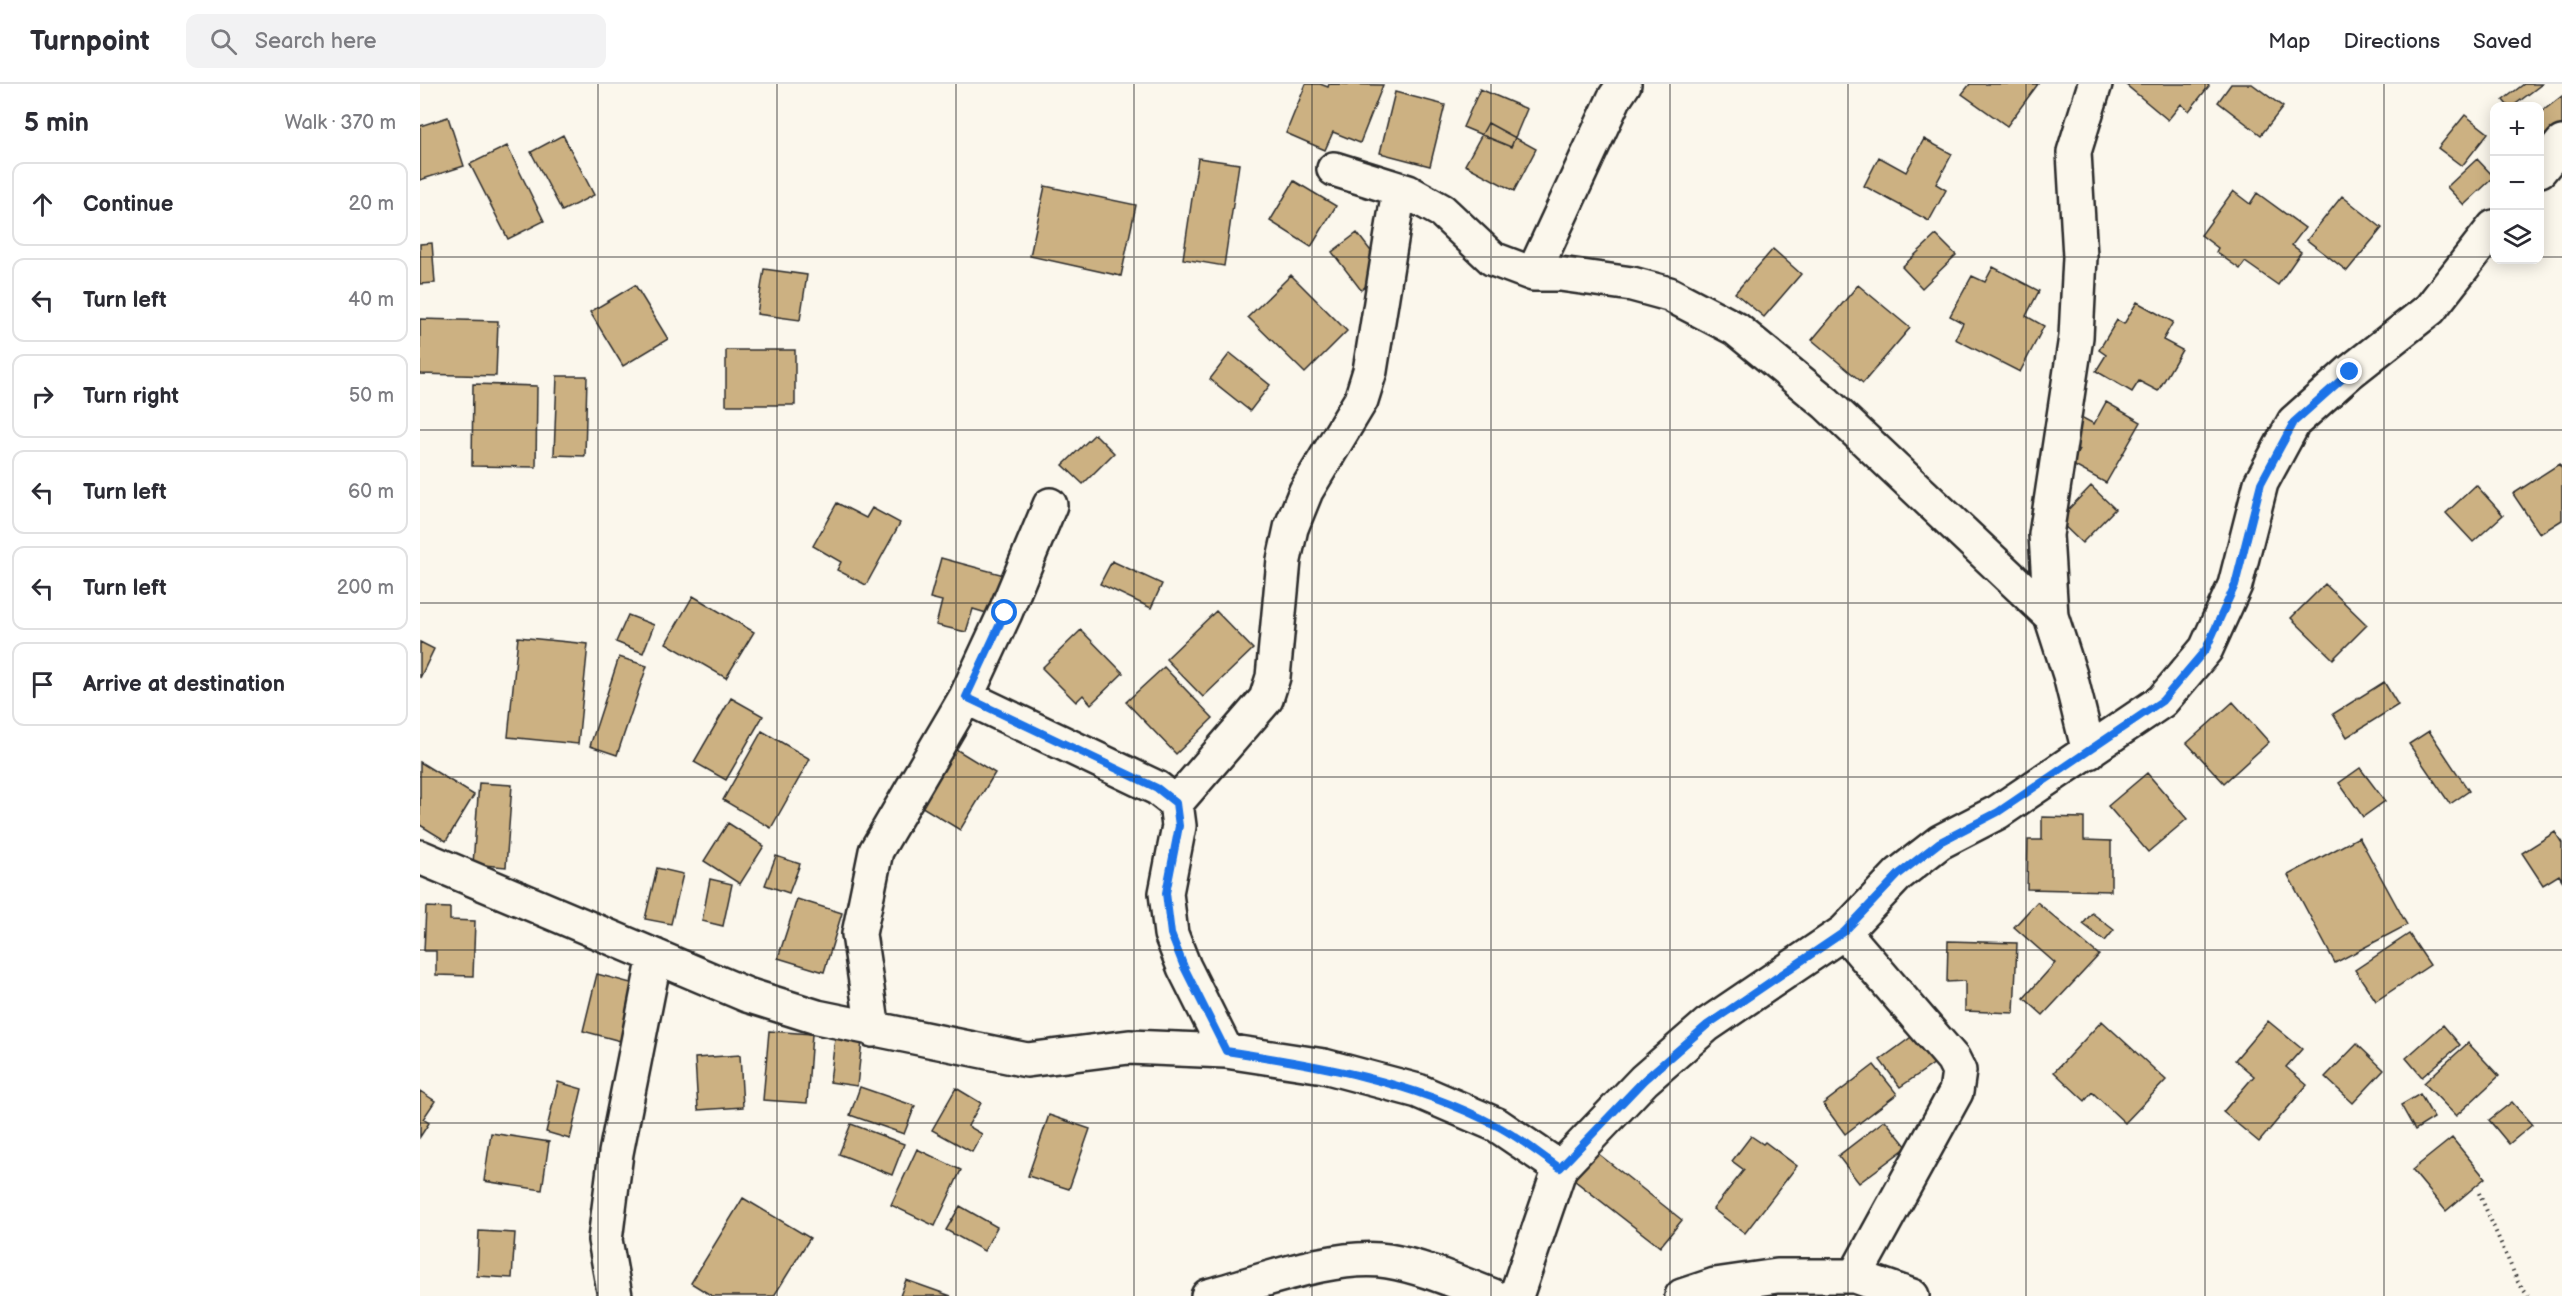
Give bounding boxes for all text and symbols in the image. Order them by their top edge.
search box [186,14,606,68]
text: Turnpoint [30,25,150,58]
icon: search [207,25,240,58]
text: Search here [255,28,377,55]
text: Map [2268,29,2311,54]
text: Directions [2344,29,2440,54]
text: Saved [2473,29,2532,54]
map controls [2490,102,2544,264]
button: + [2490,102,2544,156]
text: 5 min [24,108,89,139]
text: Walk · 370 m [284,111,396,135]
button: − [2490,156,2544,210]
icon: ahead [26,188,59,221]
text: Continue [83,191,173,218]
text: 20 m [349,192,394,216]
button: layers [2490,210,2544,264]
icon: left [26,284,59,317]
text: Turn left [83,287,167,314]
text: 40 m [348,288,394,312]
route end [2336,358,2362,384]
icon: right [26,380,59,413]
text: Turn right [83,383,179,410]
text: 50 m [349,384,394,408]
icon: left [26,476,59,509]
text: Turn left [83,479,167,506]
text: 60 m [348,480,394,504]
icon: left [26,572,59,605]
text: Turn left [83,575,167,602]
text: 200 m [337,576,394,600]
route start [991,599,1017,625]
icon: arrive [26,668,59,701]
text: Arrive at destination [83,671,285,698]

